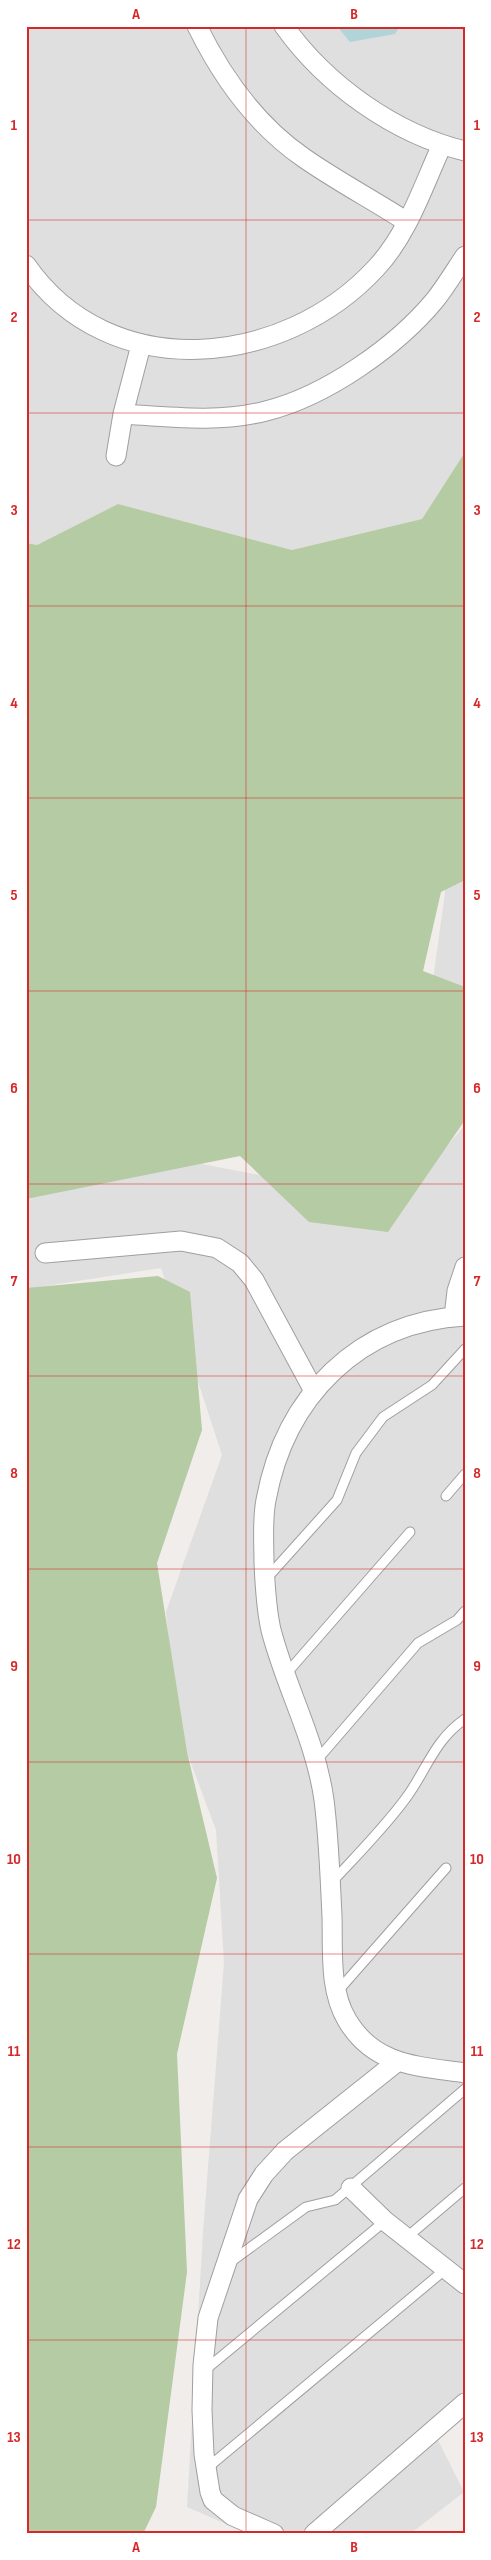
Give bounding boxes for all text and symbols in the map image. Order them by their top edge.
text: A [131,5,140,24]
text: B [350,5,358,24]
text: 1 [11,116,18,135]
text: 1 [474,116,481,135]
text: 2 [10,308,18,327]
text: 2 [473,308,481,327]
text: 3 [10,501,18,520]
text: 3 [473,501,481,520]
text: 4 [10,694,18,713]
text: 4 [473,694,481,713]
text: 5 [10,886,18,905]
text: 5 [473,886,481,905]
text: 6 [10,1079,18,1098]
text: 6 [473,1079,481,1098]
text: 7 [11,1272,18,1291]
text: 7 [474,1272,481,1291]
text: 8 [10,1464,18,1483]
text: 8 [473,1464,481,1483]
text: 9 [10,1657,18,1676]
text: 9 [473,1657,481,1676]
text: 10 [7,1850,21,1869]
text: 10 [470,1850,484,1869]
text: 11 [8,2042,21,2061]
text: 11 [471,2042,484,2061]
text: 12 [7,2235,21,2254]
text: 12 [470,2235,484,2254]
text: 13 [7,2428,21,2447]
text: 13 [470,2428,484,2447]
text: A [131,2538,140,2557]
text: B [350,2538,358,2557]

